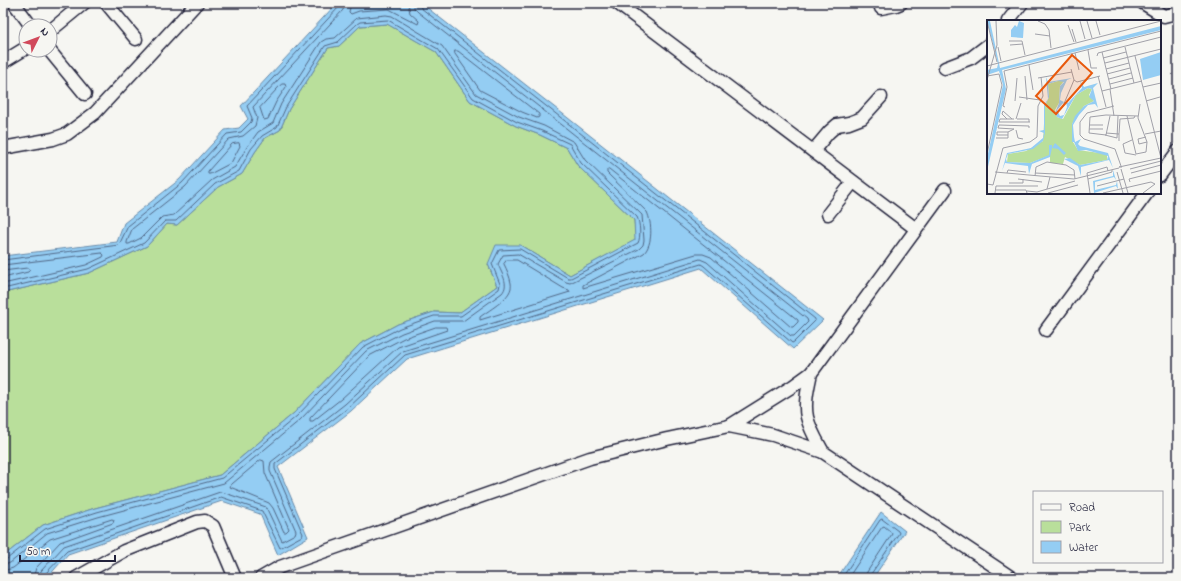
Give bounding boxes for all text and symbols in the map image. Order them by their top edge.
north arrow [18,18,58,58]
inset map [987,20,1161,194]
text: N [36,24,53,40]
legend [1033,491,1163,563]
text: Road [1069,499,1095,517]
text: Park [1069,519,1091,537]
scale bar [20,537,115,563]
text: Water [1069,539,1098,557]
text: 50 m [26,543,50,561]

